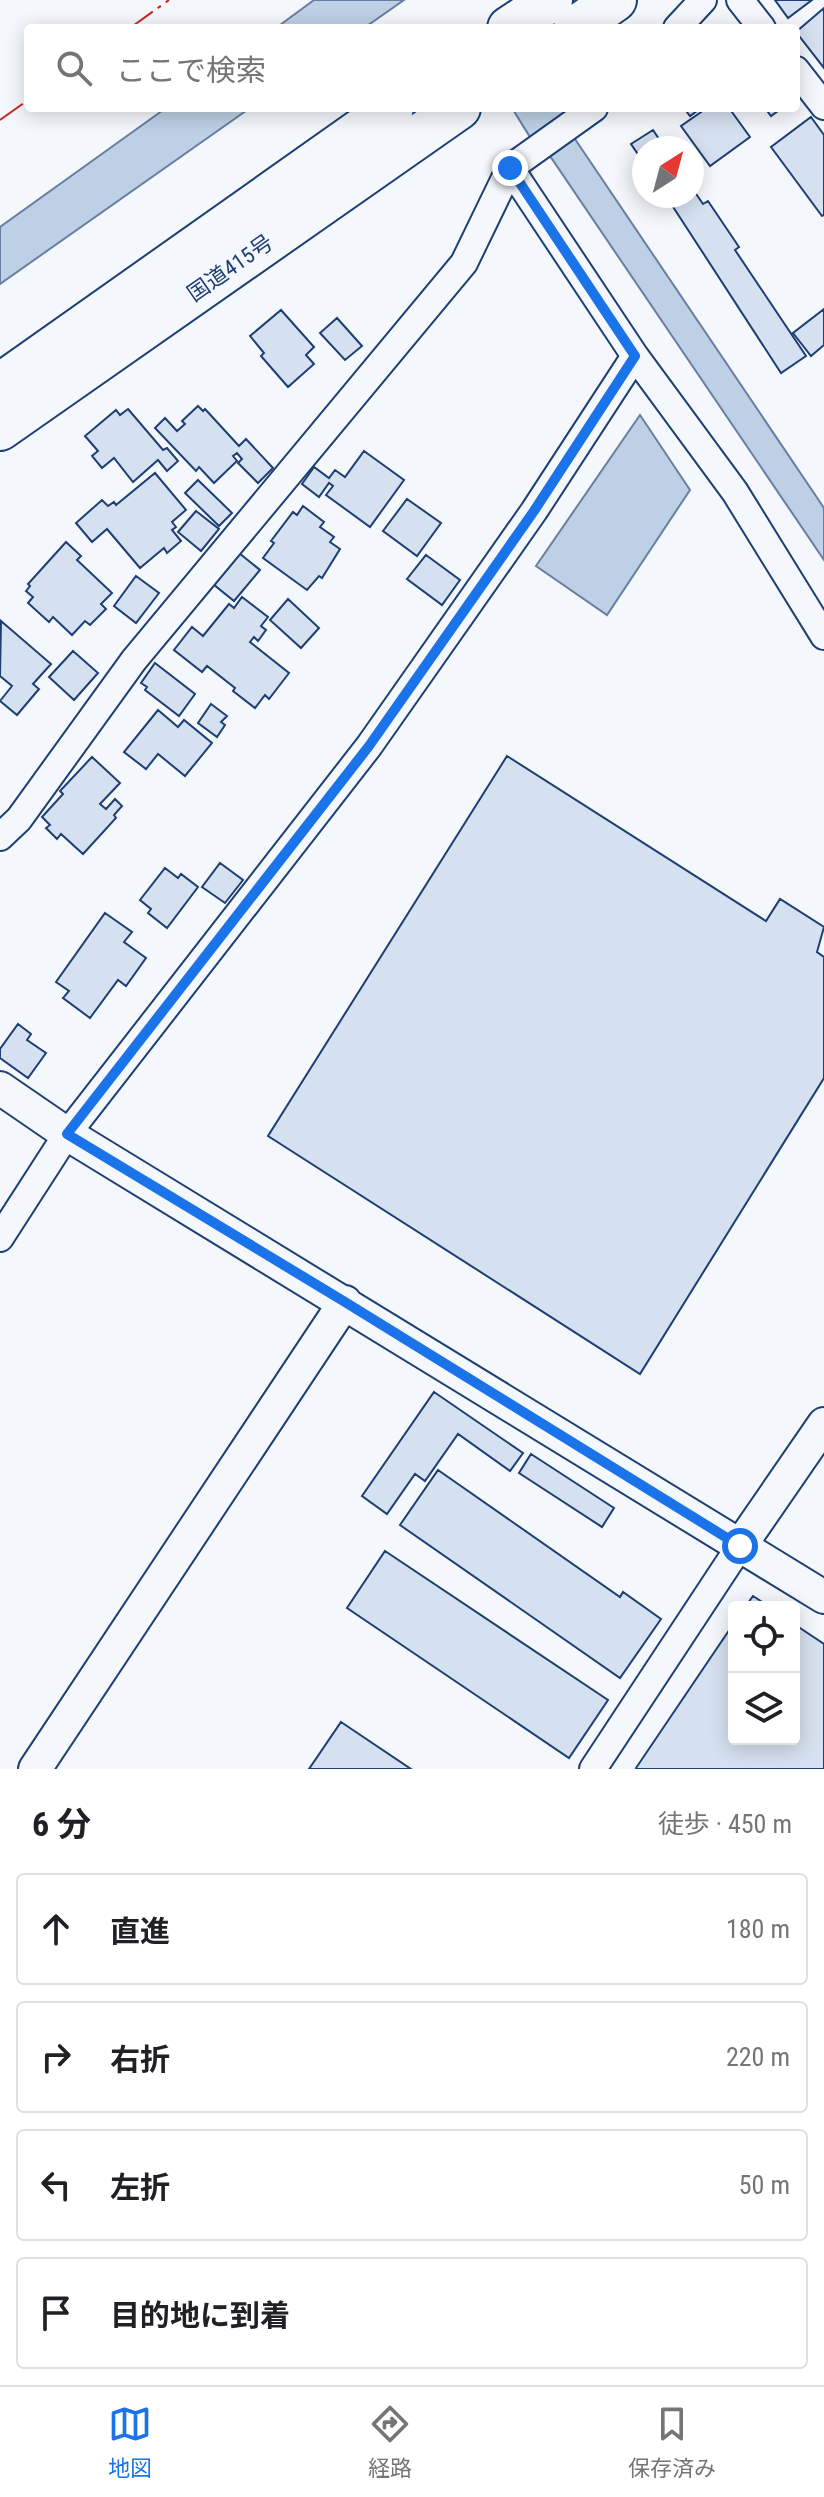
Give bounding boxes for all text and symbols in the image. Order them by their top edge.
search box [24,24,800,112]
icon: search [52,46,96,90]
text: ここで検索 [116,53,266,88]
north arrow [632,136,704,208]
route end [492,150,528,186]
street label: 国道415号 [182,229,278,307]
route start [722,1528,758,1564]
map controls [728,1601,800,1745]
button: locate [728,1601,800,1673]
button: layers [728,1673,800,1745]
text: 6 分 [32,1804,91,1844]
text: 徒歩 · 450 m [658,1809,792,1839]
icon: ahead [34,1907,78,1951]
text: 直進 [110,1914,170,1949]
text: 180 m [726,1914,790,1944]
icon: right [34,2035,78,2079]
text: 右折 [110,2042,170,2077]
text: 220 m [726,2042,790,2072]
icon: left [34,2163,78,2207]
text: 左折 [110,2170,170,2205]
text: 50 m [739,2170,790,2200]
icon: arrive [34,2291,78,2335]
text: 目的地に到着 [110,2298,290,2333]
tab: 地図 [108,2402,152,2482]
tab: 経路 [368,2402,412,2482]
tab: 保存済み [628,2402,716,2482]

